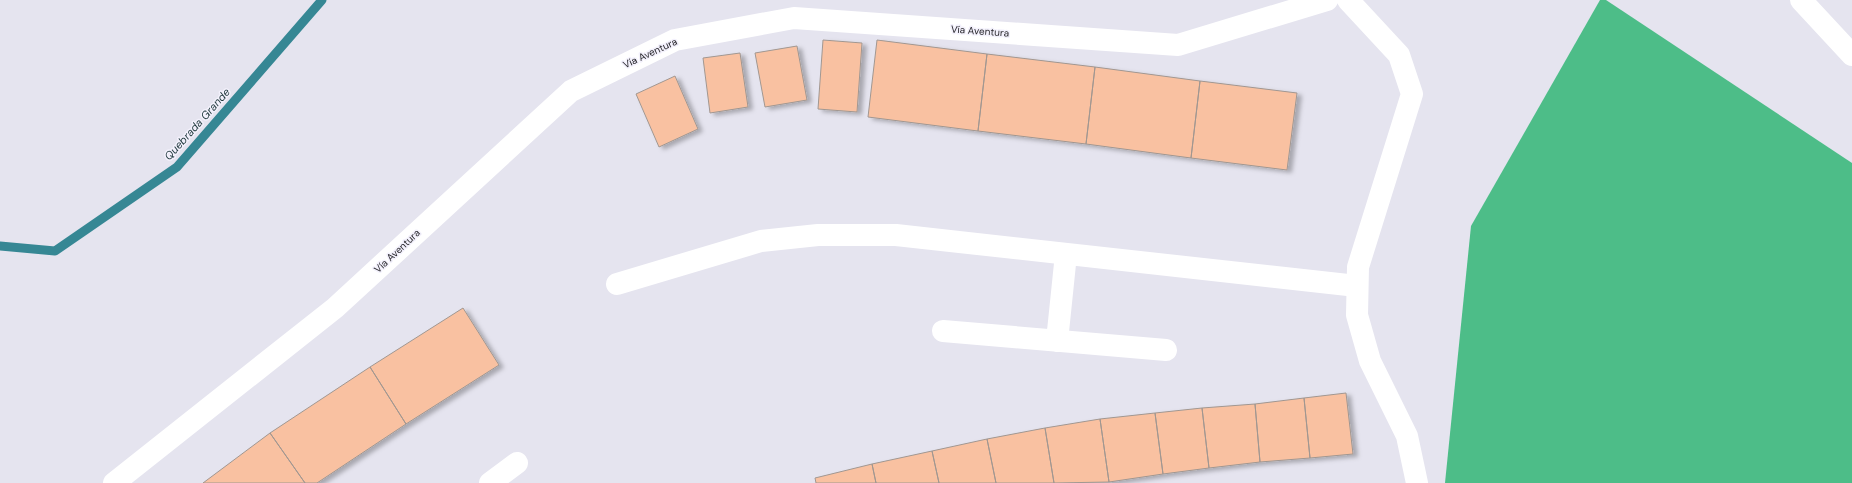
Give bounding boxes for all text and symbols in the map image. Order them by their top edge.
street label: Vía Aventura [950,22,1010,40]
street label: Vía Aventura [621,35,679,71]
water label: Quebrada Grande [161,85,233,163]
street label: Vía Aventura [371,226,423,276]

